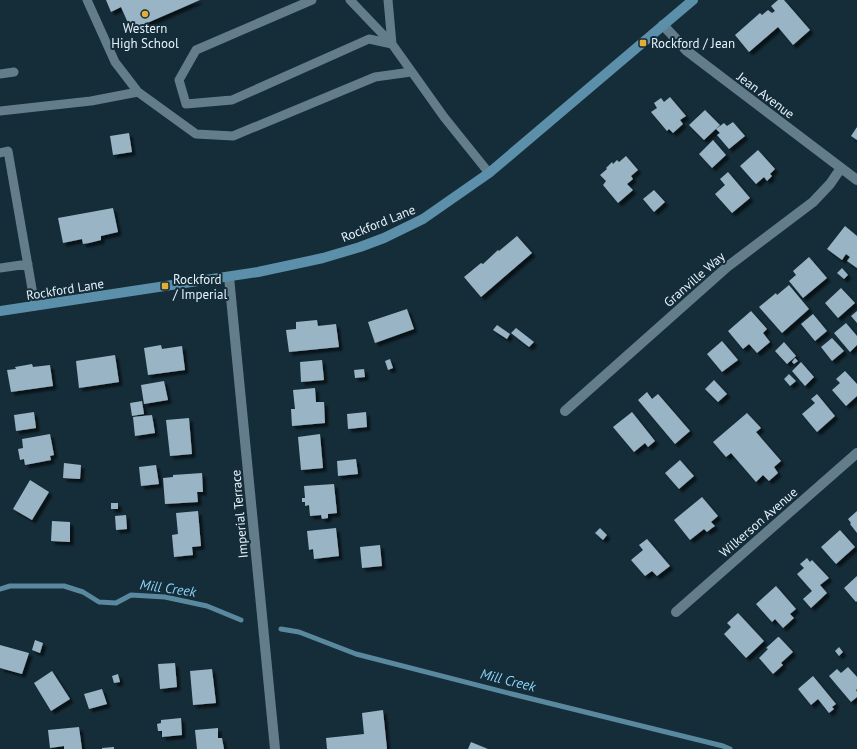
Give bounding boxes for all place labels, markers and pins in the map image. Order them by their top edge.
marker: Western High School [140,9,150,19]
place label: Western High School [111,20,179,52]
place label: Rockford / Jean [651,35,735,52]
marker: Rockford / Jean [638,38,648,48]
place label: Rockford / Imperial [172,271,227,303]
marker: Rockford / Imperial [160,281,170,291]

